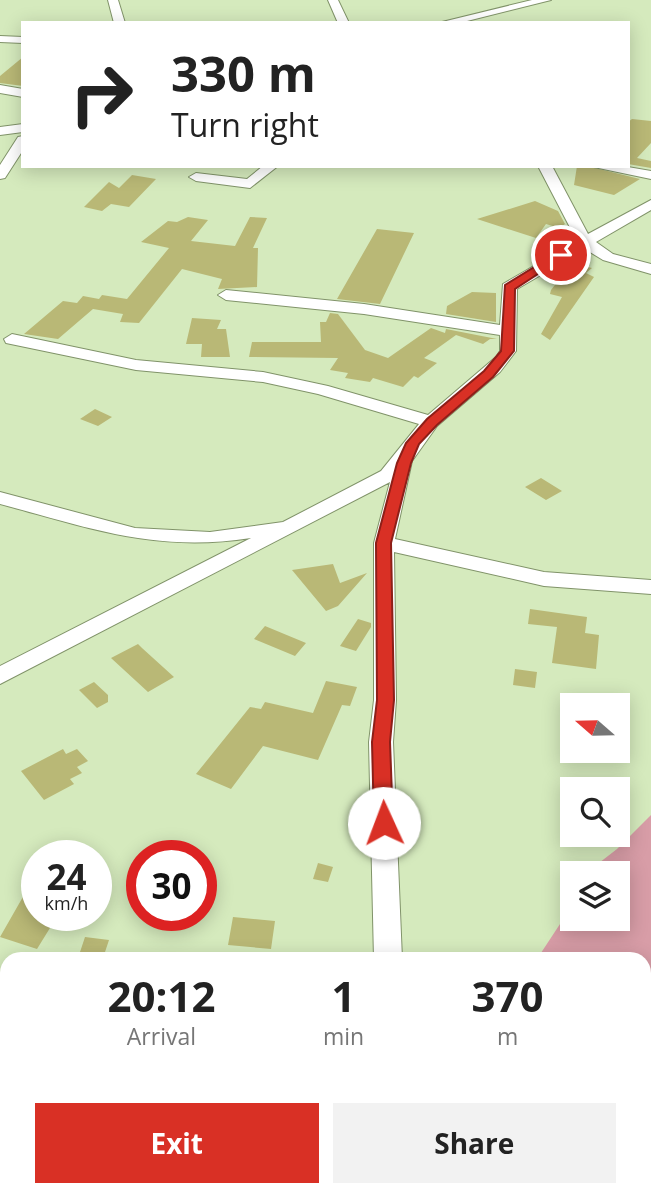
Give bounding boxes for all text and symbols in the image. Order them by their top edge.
text: 330 m [171,40,316,106]
icon: right [56,49,147,140]
text: Turn right [171,103,319,146]
pin [531,225,591,285]
icon: arrive [542,236,580,274]
north arrow [560,693,630,763]
map controls [560,693,630,931]
button: search [560,777,630,847]
position arrow [347,786,421,860]
speed limit sign: 30 [126,840,217,931]
text: 24 [46,853,87,900]
button: layers [560,861,630,931]
text: km/h [45,891,88,915]
text: 20:12 [107,967,215,1024]
text: 1 [331,967,356,1024]
text: 370 [472,967,544,1024]
text: Arrival [127,1020,196,1052]
text: min [323,1020,364,1052]
text: m [497,1020,518,1052]
button: Exit [35,1103,319,1183]
button: Share [333,1103,616,1183]

